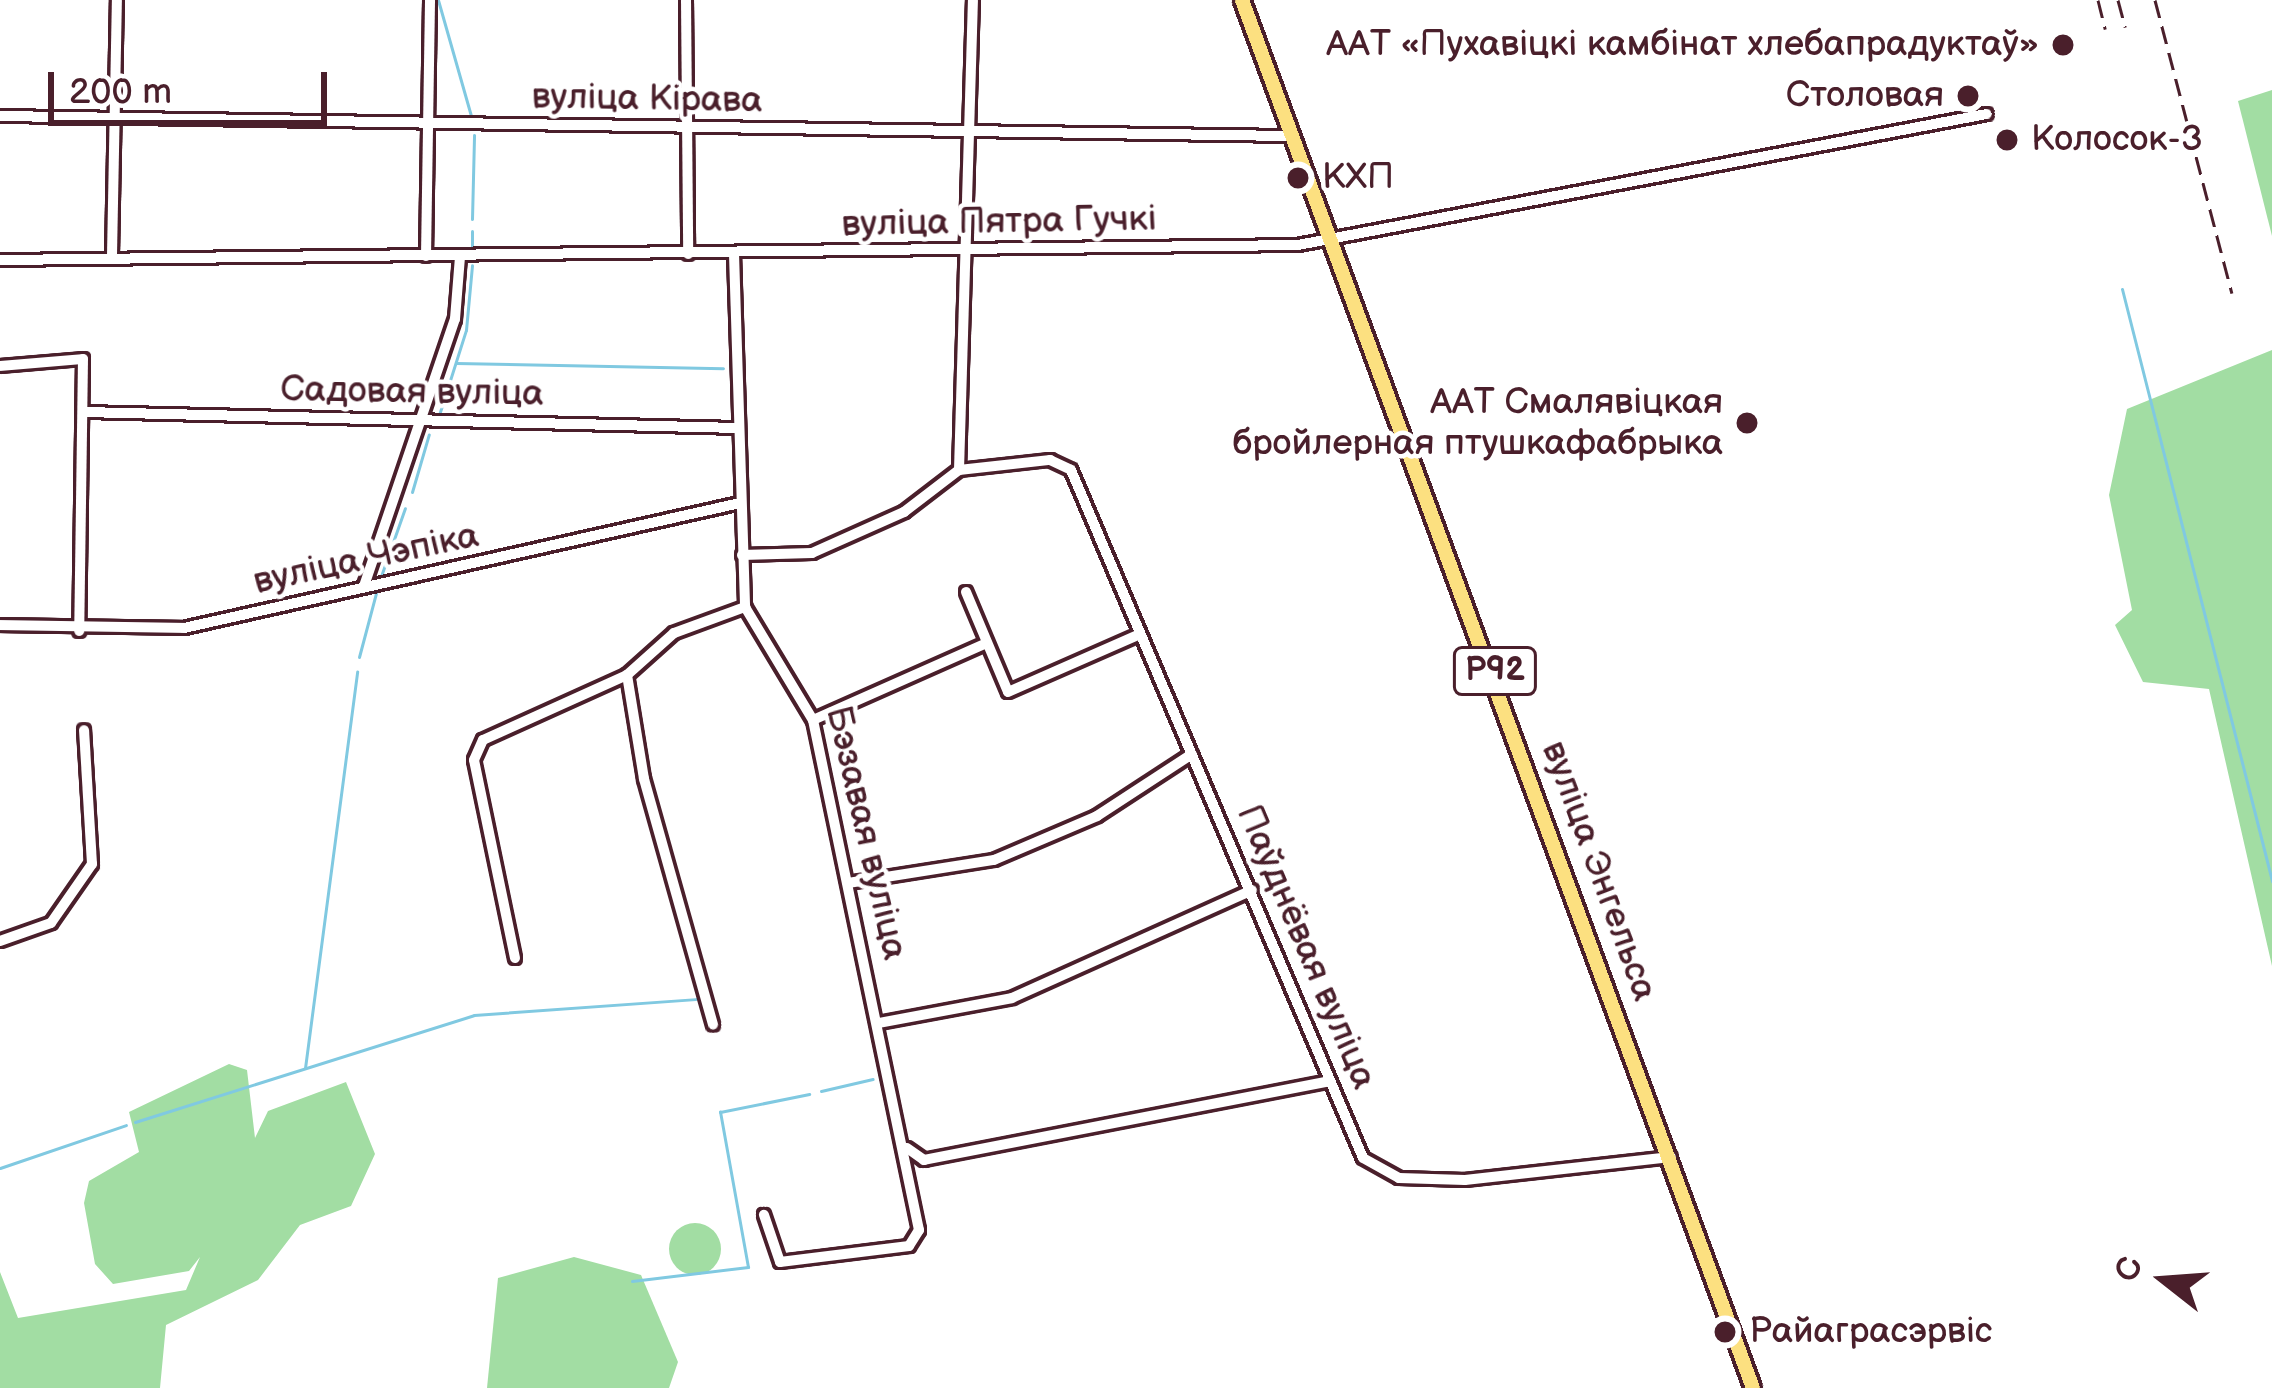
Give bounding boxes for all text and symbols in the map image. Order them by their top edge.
place label: ААТ «Пухавіцкі камбінат хлебапрадуктаў» [1326,23,2039,67]
marker: ААТ «Пухавіцкі камбінат хлебапрадуктаў» [2050,32,2076,58]
scale bar [54,48,333,122]
text: 200 m [69,71,172,114]
place label: Столовая [1786,74,1944,118]
street label: вуліца Кірава [531,75,763,123]
marker: Столовая [1955,83,1981,109]
place label: Колосок-3 [2031,118,2203,162]
marker: Колосок-3 [1994,127,2020,153]
place label: КХП [1322,156,1394,200]
marker: КХП [1285,165,1311,191]
street label: вуліца Пятра Гучкі [841,198,1157,246]
street label: Садовая вуліца [280,368,544,416]
place label: ААТ Смалявіцкая бройлерная птушкафабрыка [1233,380,1723,465]
marker: ААТ Смалявіцкая бройлерная птушкафабрыка [1734,410,1760,436]
street label: вуліца Чэпіка [250,514,482,604]
road number: Р92 [1450,644,1540,698]
street label: Бэзавая вуліца [816,702,916,964]
street label: вуліца Энгельса [1532,735,1666,1007]
street label: Паўднёвая вуліца [1227,799,1385,1095]
north arrow [2104,1220,2224,1340]
text: С [2107,1253,2152,1286]
place label: Райаграсэрвіс [1749,1310,1992,1354]
marker: Райаграсэрвіс [1712,1319,1738,1345]

